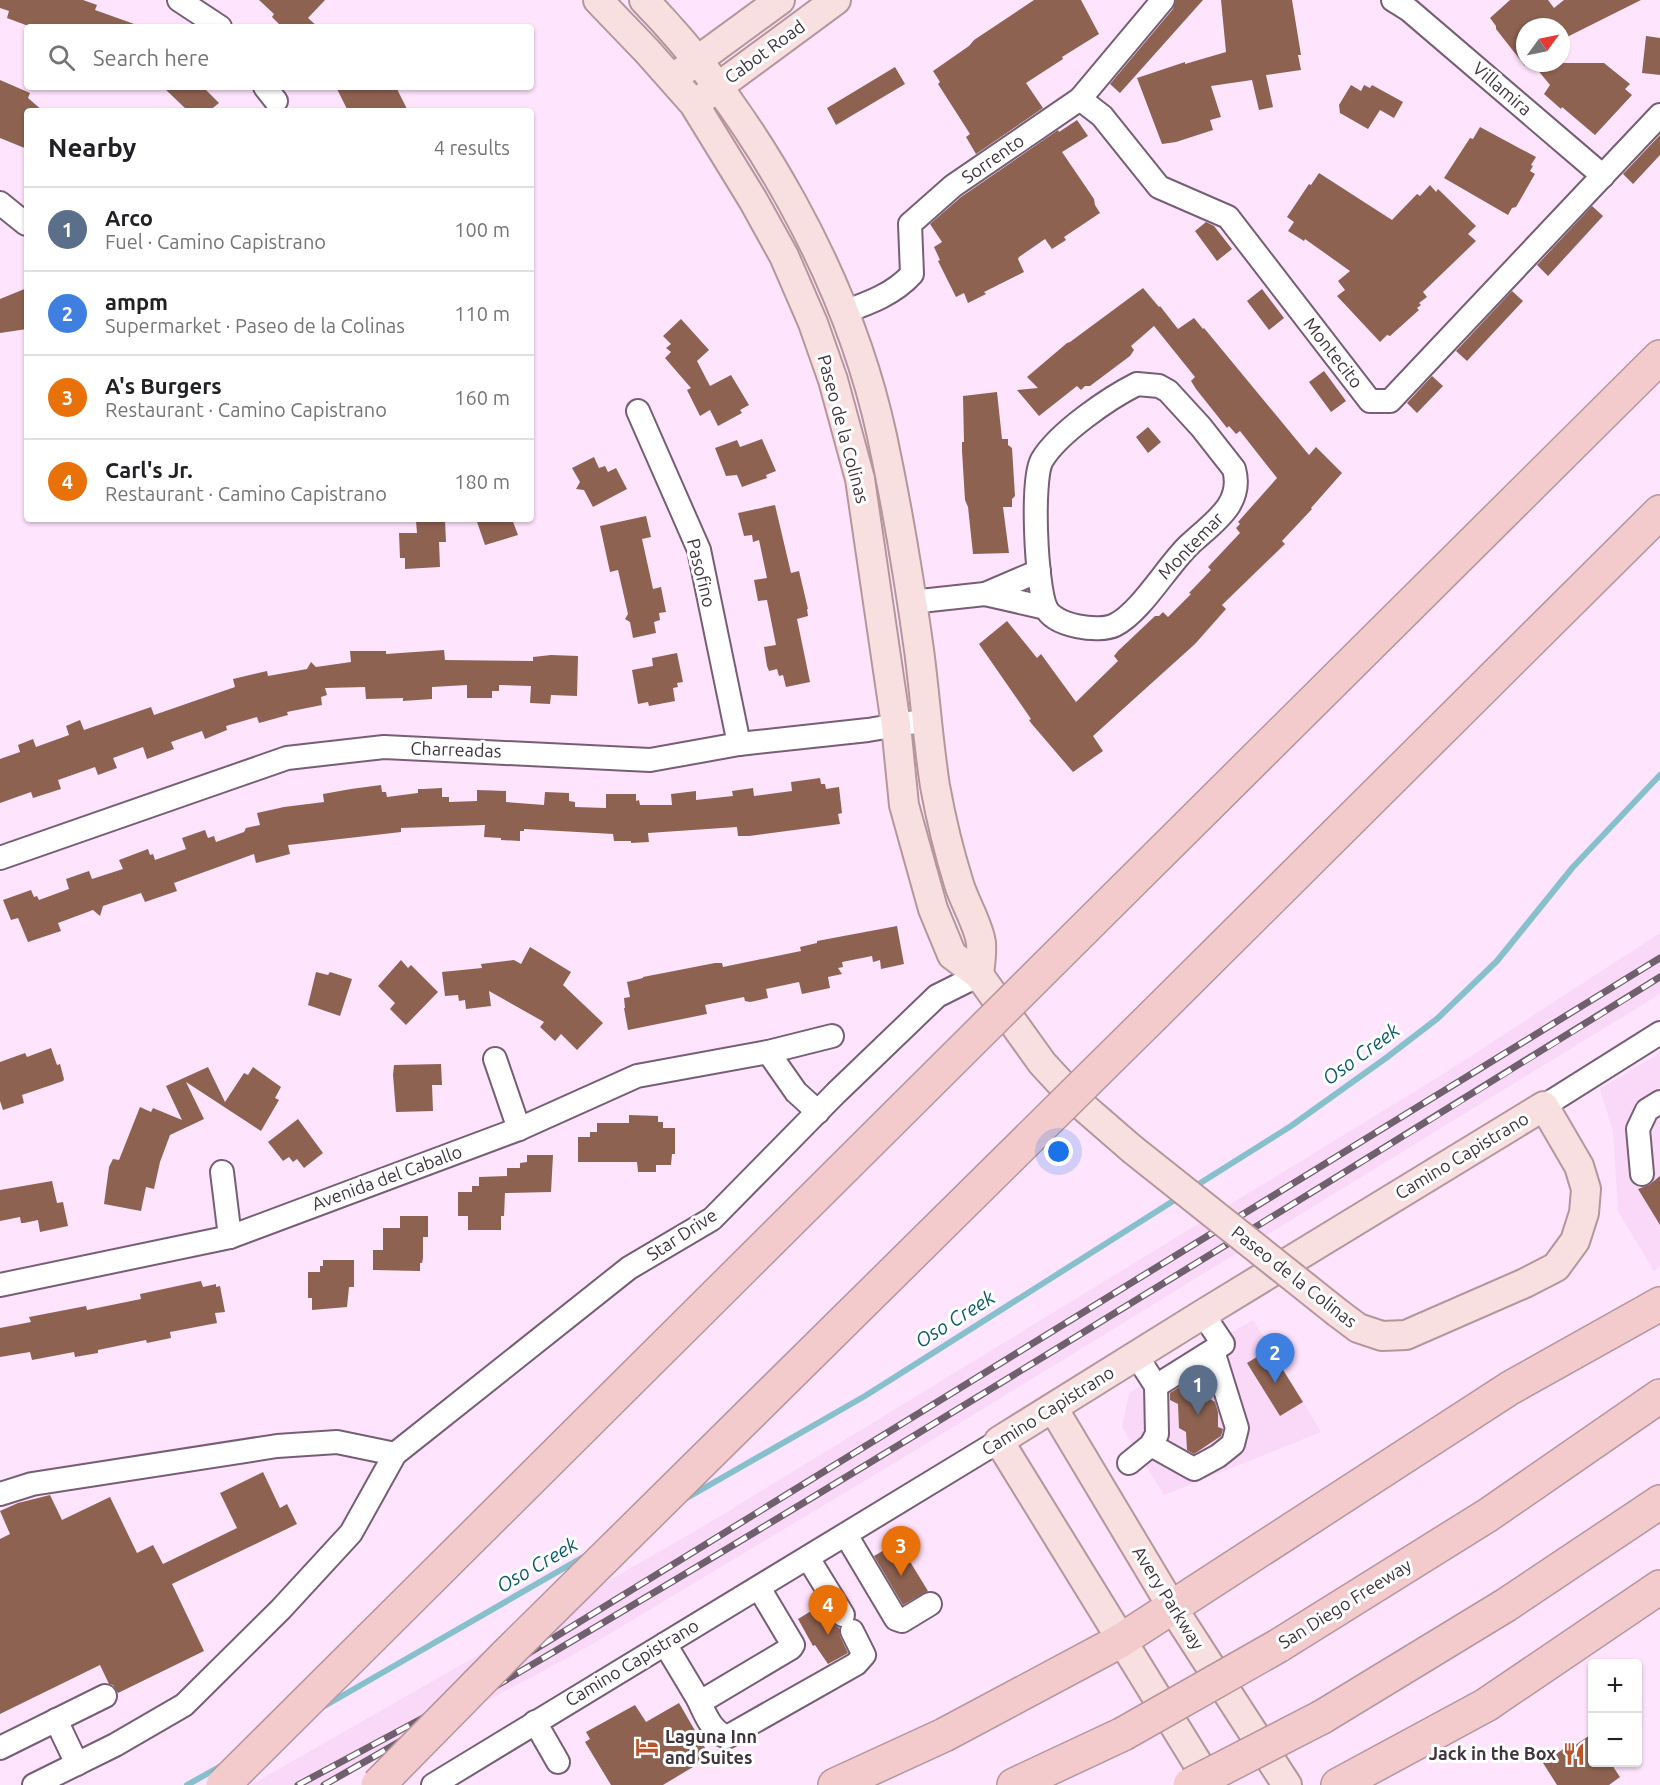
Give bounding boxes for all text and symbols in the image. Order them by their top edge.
street label: Cabot Road [720,15,808,87]
north arrow [1516,18,1570,72]
search box [24,24,534,90]
icon: search [45,41,78,74]
text: Search here [93,45,209,70]
street label: Villamira [1469,57,1536,119]
street label: Sorrento [957,130,1027,187]
text: Nearby [48,133,136,162]
text: 4 results [434,136,510,159]
text: Arco [105,205,153,230]
text: 1 [62,218,73,241]
text: 100 m [454,218,510,241]
text: Fuel · Camino Capistrano [105,230,326,253]
text: ampm [105,289,168,314]
text: 2 [62,302,73,325]
text: 110 m [454,302,510,325]
street label: Montecito [1300,313,1367,392]
text: Supermarket · Paseo de la Colinas [105,314,405,337]
street label: Paseo de la Colinas [815,352,873,505]
text: A's Burgers [105,373,222,398]
text: 3 [62,386,73,409]
text: 160 m [454,386,510,409]
text: Restaurant · Camino Capistrano [105,398,387,421]
text: Carl's Jr. [105,457,193,482]
text: 4 [62,470,73,493]
text: 180 m [454,470,510,493]
text: Restaurant · Camino Capistrano [105,482,387,505]
street label: Montemar [1154,508,1227,583]
street label: Pasofino [684,536,720,609]
street label: Charreadas [410,737,502,761]
water label: Oso Creek [1318,1018,1404,1089]
street label: Camino Capistrano [1391,1107,1532,1203]
your location [1044,1137,1073,1166]
street label: Avenida del Caballo [309,1141,464,1213]
street label: Star Drive [643,1204,720,1264]
street label: Paseo de la Colinas [1228,1221,1361,1331]
water label: Oso Creek [911,1285,999,1352]
pin: 2 [1256,1334,1294,1383]
street label: Camino Capistrano [978,1361,1117,1459]
pin: 1 [1178,1366,1218,1415]
pin: 3 [882,1526,920,1576]
water label: Oso Creek [492,1532,582,1597]
street label: Avery Parkway [1129,1542,1209,1653]
street label: San Diego Freeway [1274,1554,1415,1652]
pin: 4 [808,1586,848,1635]
street label: Camino Capistrano [561,1614,702,1710]
map controls [1588,1659,1642,1767]
button: + [1588,1659,1642,1713]
button: − [1588,1713,1642,1767]
place label: Laguna Inn and Suites [665,1726,757,1767]
hotel icon: Laguna Inn and Suites [634,1734,660,1760]
restaurant icon: Jack in the Box [1561,1741,1587,1767]
place label: Jack in the Box [1429,1743,1556,1763]

